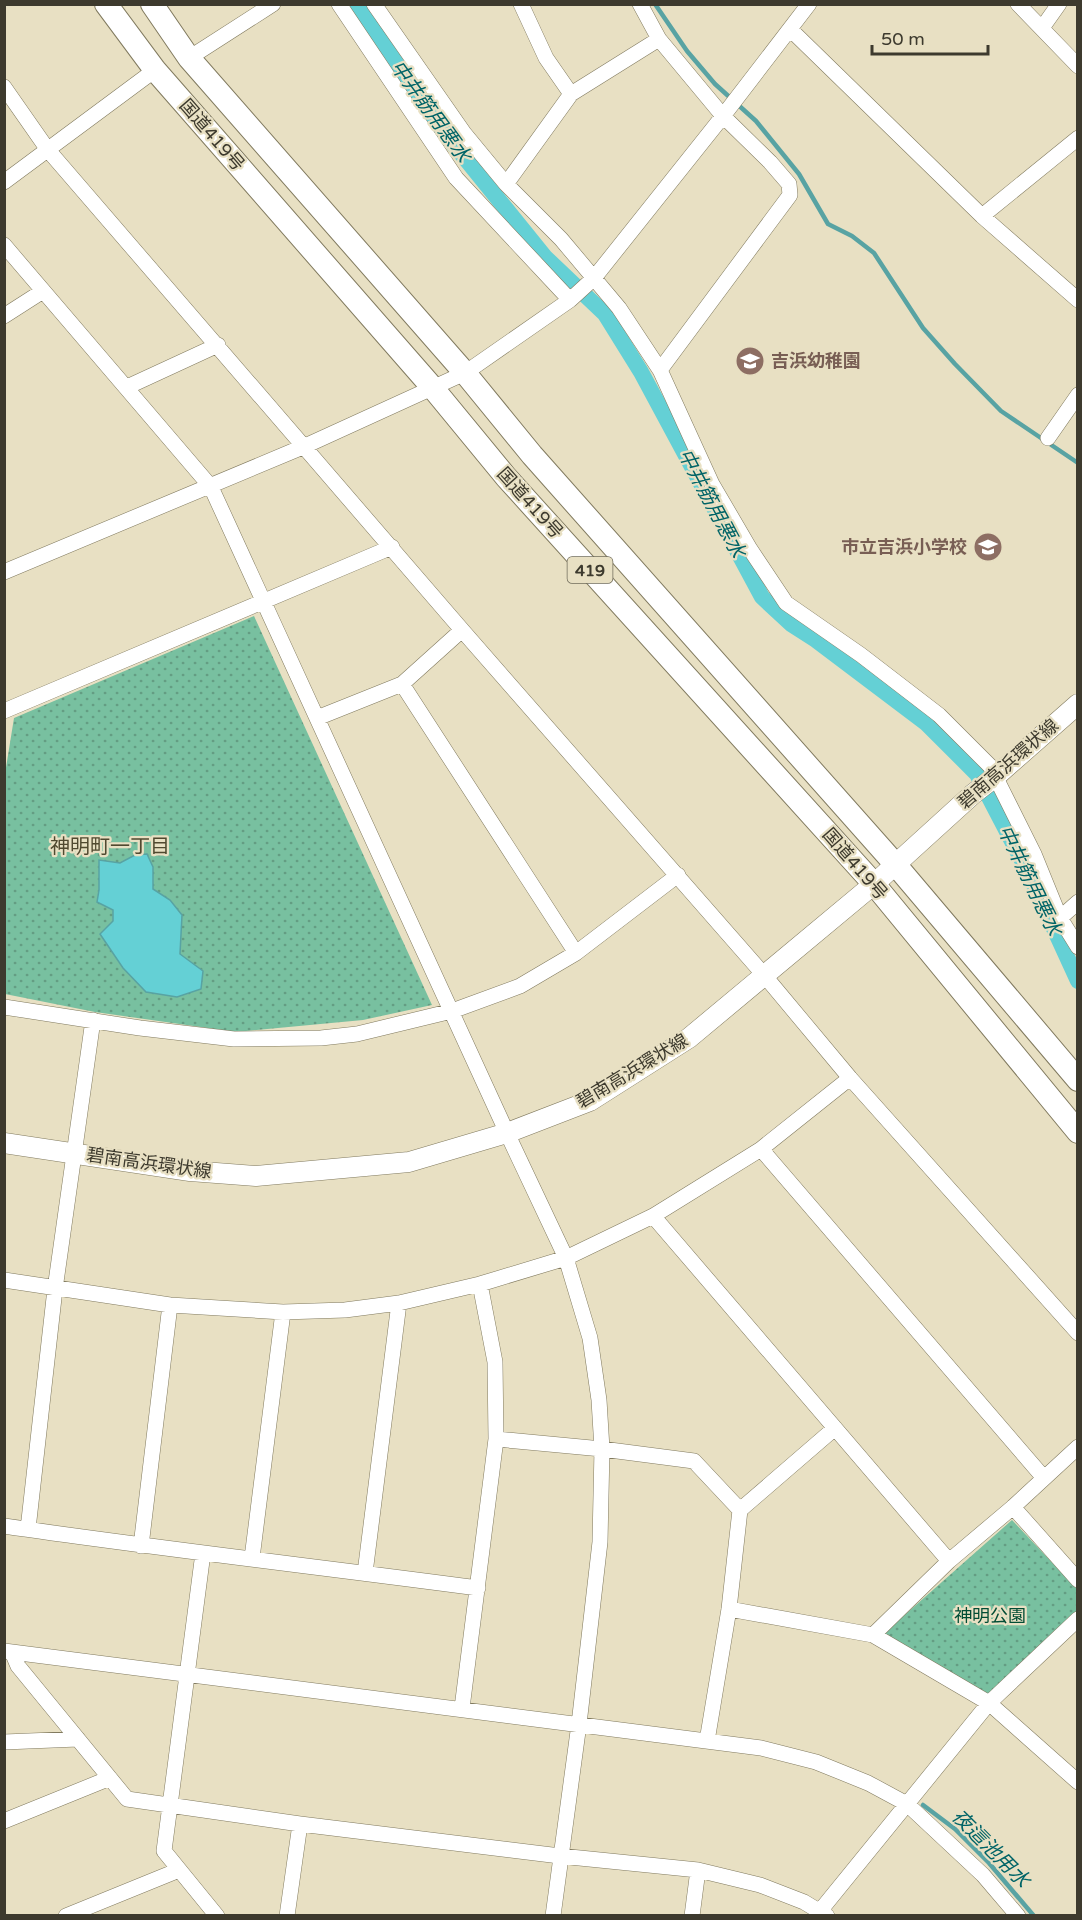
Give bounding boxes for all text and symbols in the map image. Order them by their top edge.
scale bar [872,18,988,56]
text: 50 m [881,28,925,50]
water label: 中井筋用悪水 [385,56,476,169]
street label: 国道419号 [175,95,249,175]
school or university icon: 吉浜幼稚園 [734,345,766,377]
place label: 吉浜幼稚園 [771,350,861,372]
water label: 中井筋用悪水 [672,445,751,564]
street label: 国道419号 [492,463,568,543]
school or university icon: 市立吉浜小学校 [972,531,1004,563]
place label: 市立吉浜小学校 [841,536,967,558]
road number: 419 [568,557,612,583]
street label: 碧南高浜環状線 [953,714,1063,814]
water label: 中井筋用悪水 [992,821,1067,941]
street label: 国道419号 [818,824,892,904]
district label: 神明町一丁目 [50,835,170,859]
street label: 碧南高浜環状線 [572,1029,692,1113]
street label: 碧南高浜環状線 [85,1143,213,1183]
park label: 神明公園 [954,1605,1026,1627]
water label: 夜這池用水 [946,1805,1036,1894]

